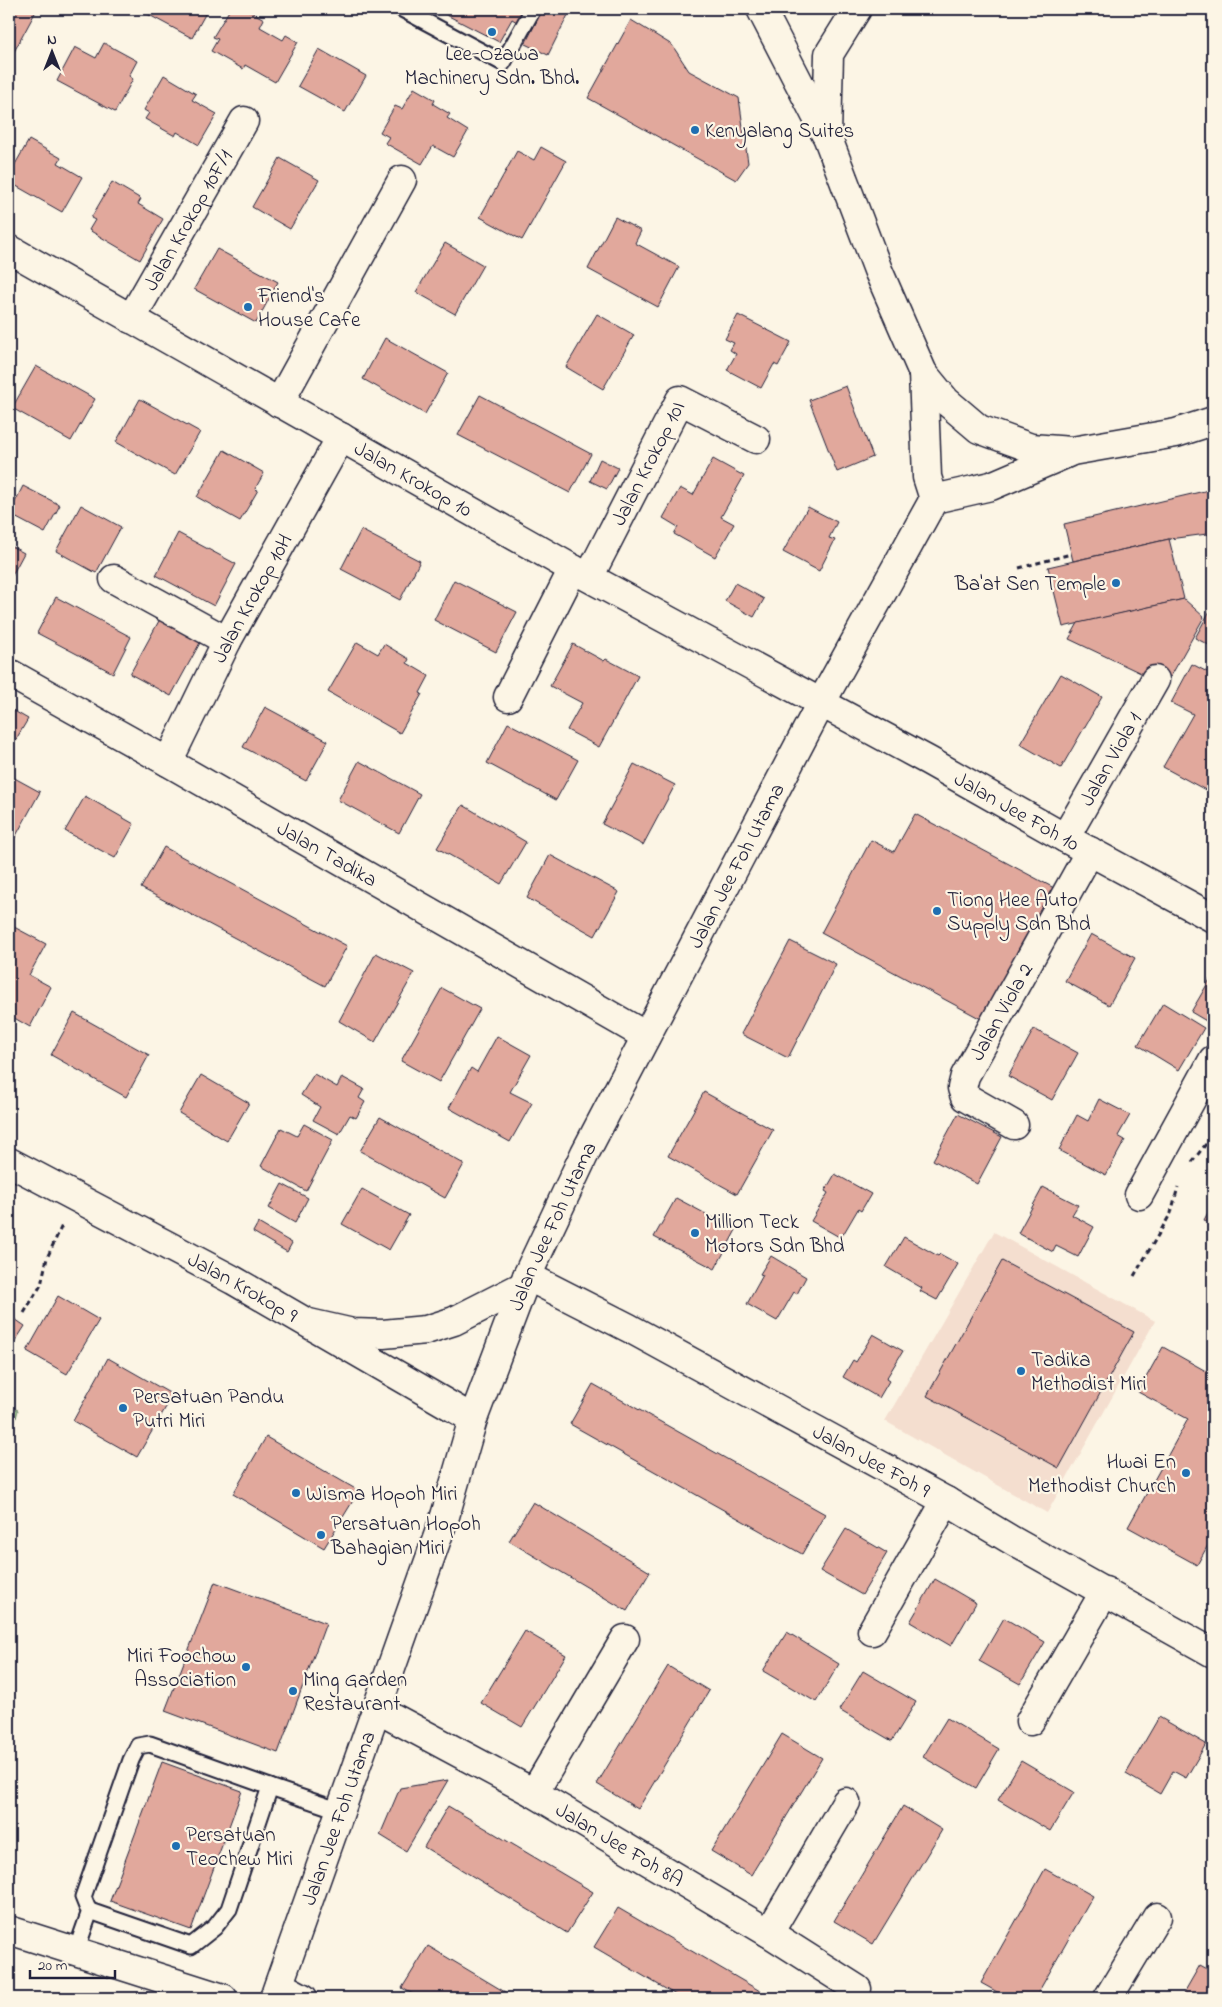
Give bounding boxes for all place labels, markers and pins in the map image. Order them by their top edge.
marker: Lee-Ozawa Machinery Sdn. Bhd. [486,26,498,38]
place label: Lee-Ozawa Machinery Sdn. Bhd. [405,40,579,96]
place label: Kenyalang Suites [705,117,854,149]
marker: Kenyalang Suites [689,124,701,136]
place label: Friend's House Cafe [257,282,361,336]
marker: Friend's House Cafe [242,301,254,313]
place label: Ba'at Sen Temple [954,570,1107,600]
marker: Ba'at Sen Temple [1110,577,1122,589]
place label: Tiong Hee Auto Supply Sdn Bhd [947,886,1091,942]
marker: Tiong Hee Auto Supply Sdn Bhd [931,905,943,917]
place label: Million Teck Motors Sdn Bhd [705,1208,845,1262]
marker: Million Teck Motors Sdn Bhd [689,1227,701,1239]
place label: Tadika Methodist Miri [1031,1346,1147,1400]
marker: Tadika Methodist Miri [1015,1365,1027,1377]
place label: Persatuan Pandu Putri Miri [133,1383,284,1437]
marker: Persatuan Pandu Putri Miri [117,1402,129,1414]
place label: Hwai En Methodist Church [1028,1448,1176,1502]
marker: Hwai En Methodist Church [1180,1467,1192,1479]
place label: Wisma Hopoh Miri [306,1480,458,1510]
marker: Wisma Hopoh Miri [290,1487,302,1499]
place label: Persatuan Hopoh Bahagian Miri [330,1510,481,1566]
marker: Persatuan Hopoh Bahagian Miri [315,1529,327,1541]
place label: Miri Foochow Association [126,1642,236,1696]
marker: Miri Foochow Association [240,1661,252,1673]
place label: Ming Garden Restaurant [303,1666,407,1720]
marker: Ming Garden Restaurant [287,1685,299,1697]
place label: Persatuan Teochew Miri [186,1821,293,1875]
marker: Persatuan Teochew Miri [170,1840,182,1852]

